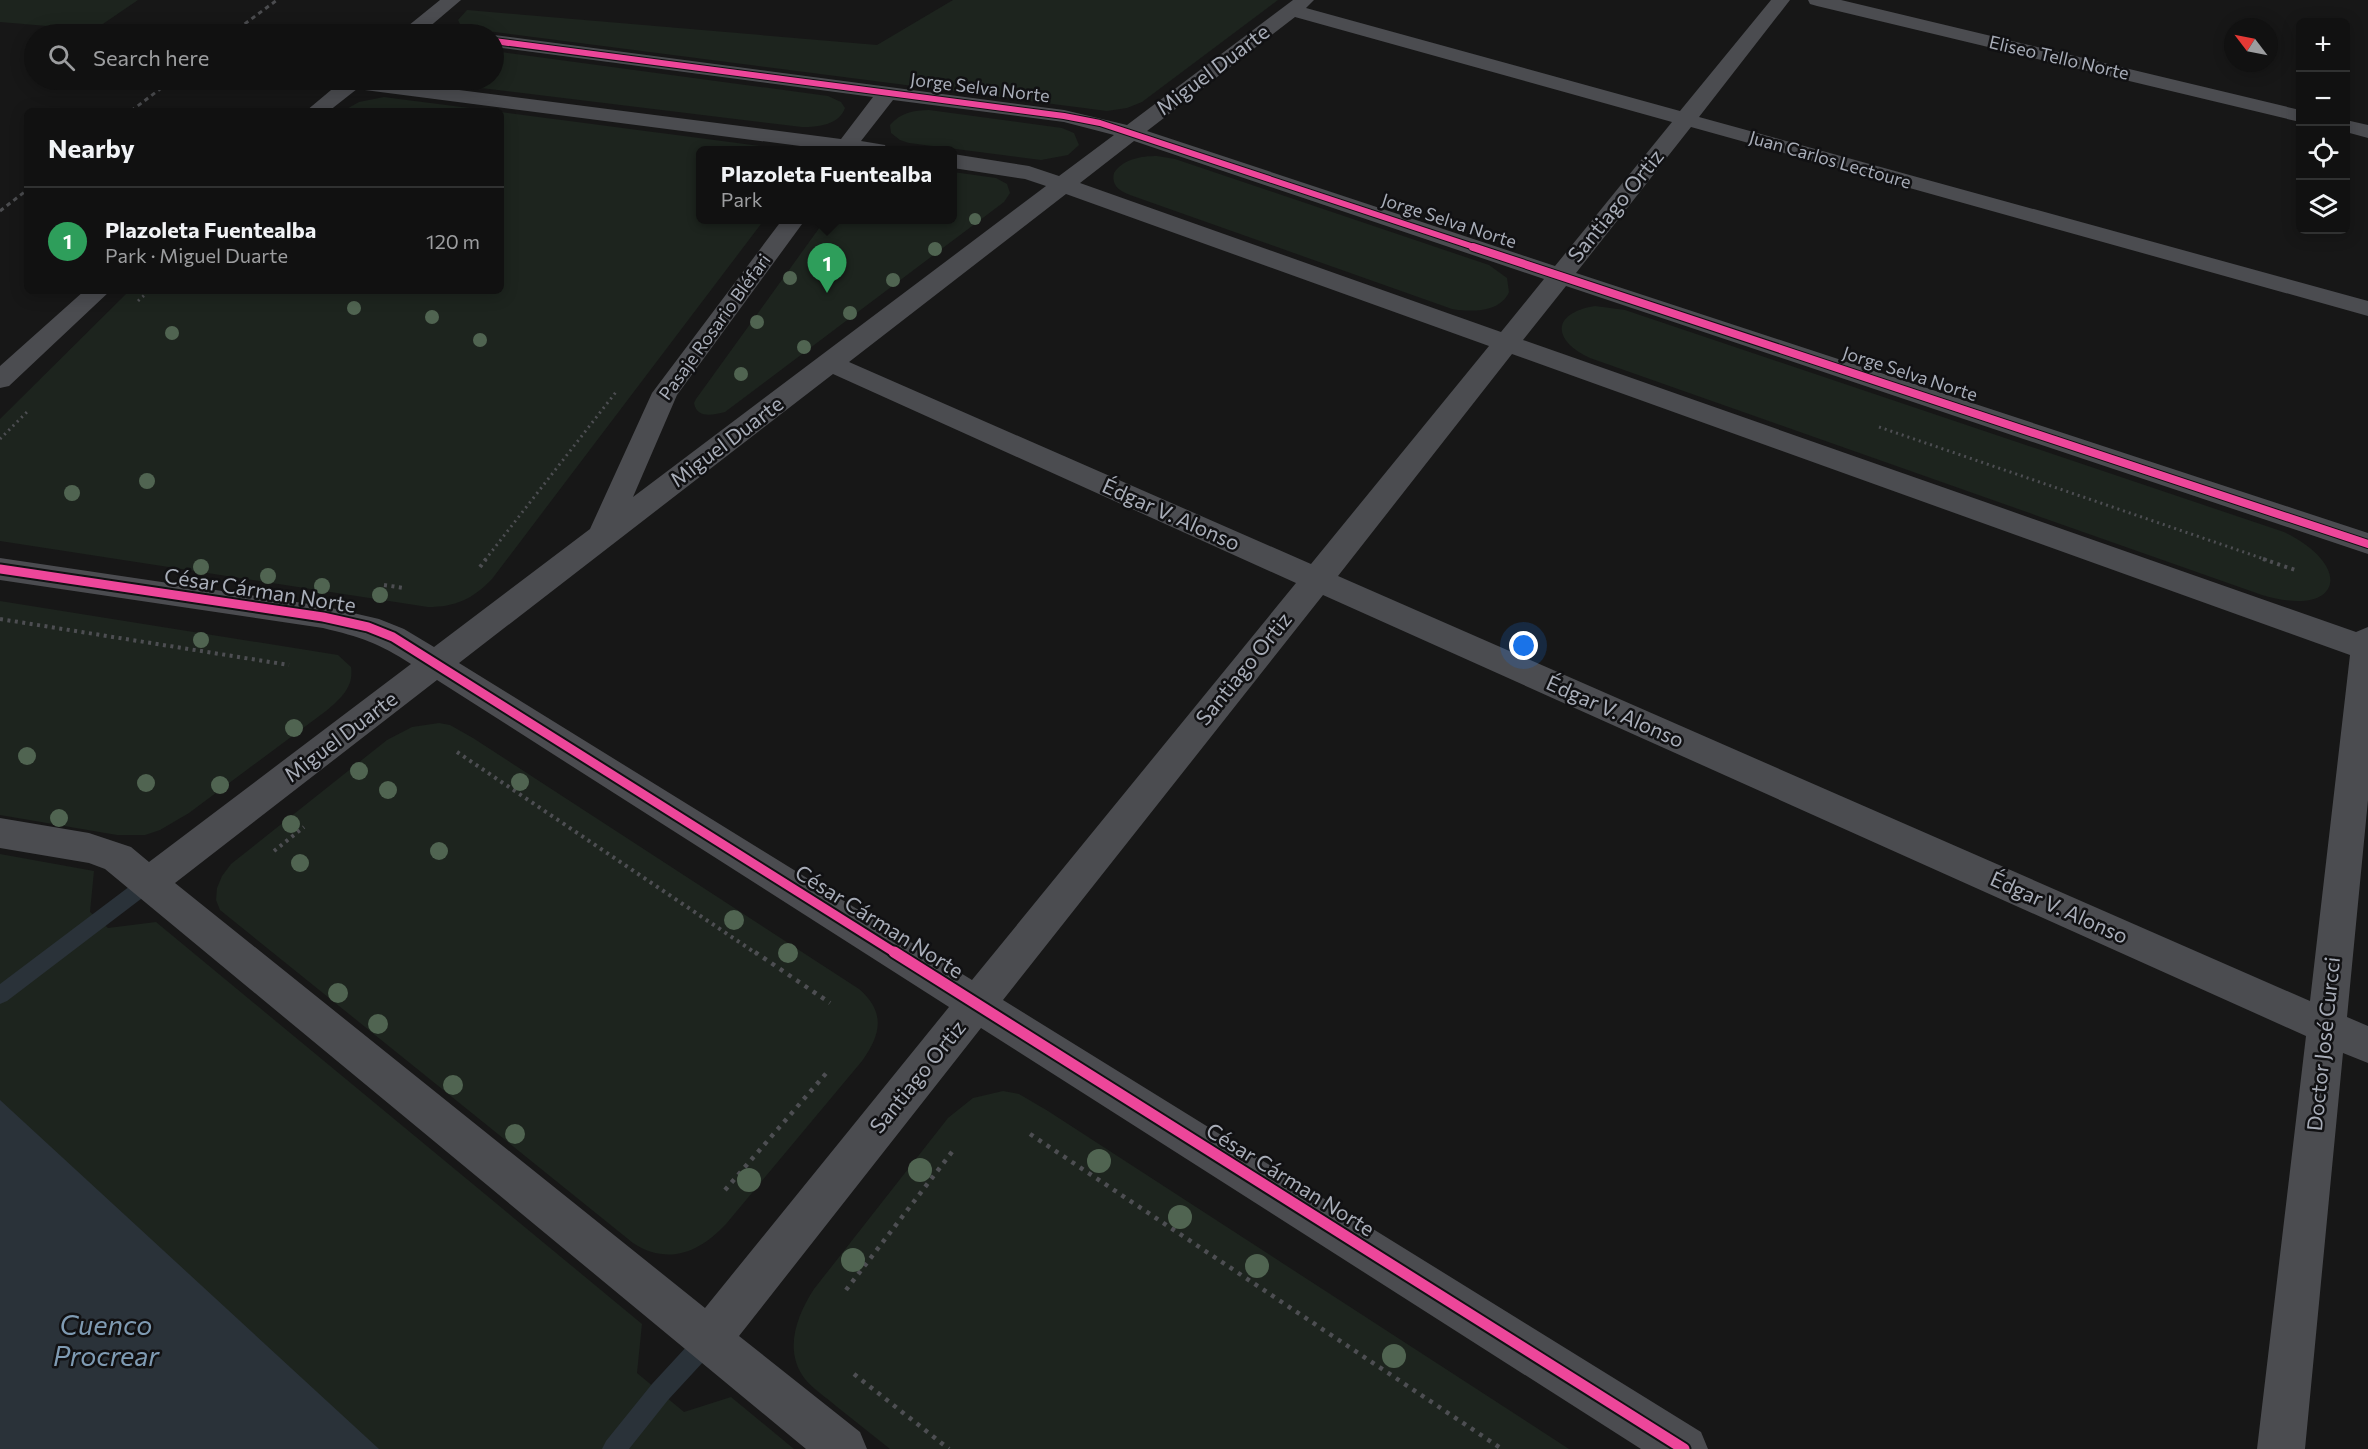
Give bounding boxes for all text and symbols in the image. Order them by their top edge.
street label: Miguel Duarte [1151,18,1274,119]
north arrow [2224,18,2278,72]
map controls [2296,18,2350,234]
button: + [2296,18,2350,72]
search box [24,24,504,90]
street label: Eliseo Tello Norte [1987,30,2131,84]
icon: search [45,41,78,74]
text: Search here [93,44,209,71]
street label: Jorge Selva Norte [909,68,1051,106]
button: − [2296,72,2350,126]
street label: Juan Carlos Lectoure [1747,125,1914,193]
button: locate [2296,126,2350,180]
text: Nearby [48,132,135,163]
street label: Santiago Ortiz [1562,144,1668,267]
popup [696,146,957,224]
text: Plazoleta Fuentealba [721,160,932,187]
button: layers [2296,180,2350,234]
text: Park [721,187,763,211]
street label: Jorge Selva Norte [1379,188,1520,252]
text: Plazoleta Fuentealba [105,216,316,243]
text: 1 [63,229,72,253]
text: 120 m [426,229,480,253]
text: Park · Miguel Duarte [105,243,288,267]
pin: 1 [808,244,846,293]
street label: Pasaje Rosario Bléfari [654,249,775,404]
street label: Jorge Selva Norte [1840,341,1981,405]
street label: Miguel Duarte [665,390,788,491]
street label: Édgar V. Alonso [1099,472,1244,555]
street label: César Cárman Norte [163,562,358,617]
street label: Santiago Ortiz [1190,607,1296,730]
your location [1509,631,1538,660]
street label: Édgar V. Alonso [1543,669,1688,752]
street label: Miguel Duarte [279,685,402,786]
street label: César Cárman Norte [791,859,969,983]
street label: Édgar V. Alonso [1987,865,2132,948]
street label: Doctor José Curcci [2301,955,2344,1132]
street label: Santiago Ortiz [864,1015,970,1138]
street label: César Cárman Norte [1202,1117,1380,1241]
water label: Cuenco Procrear [53,1308,160,1372]

